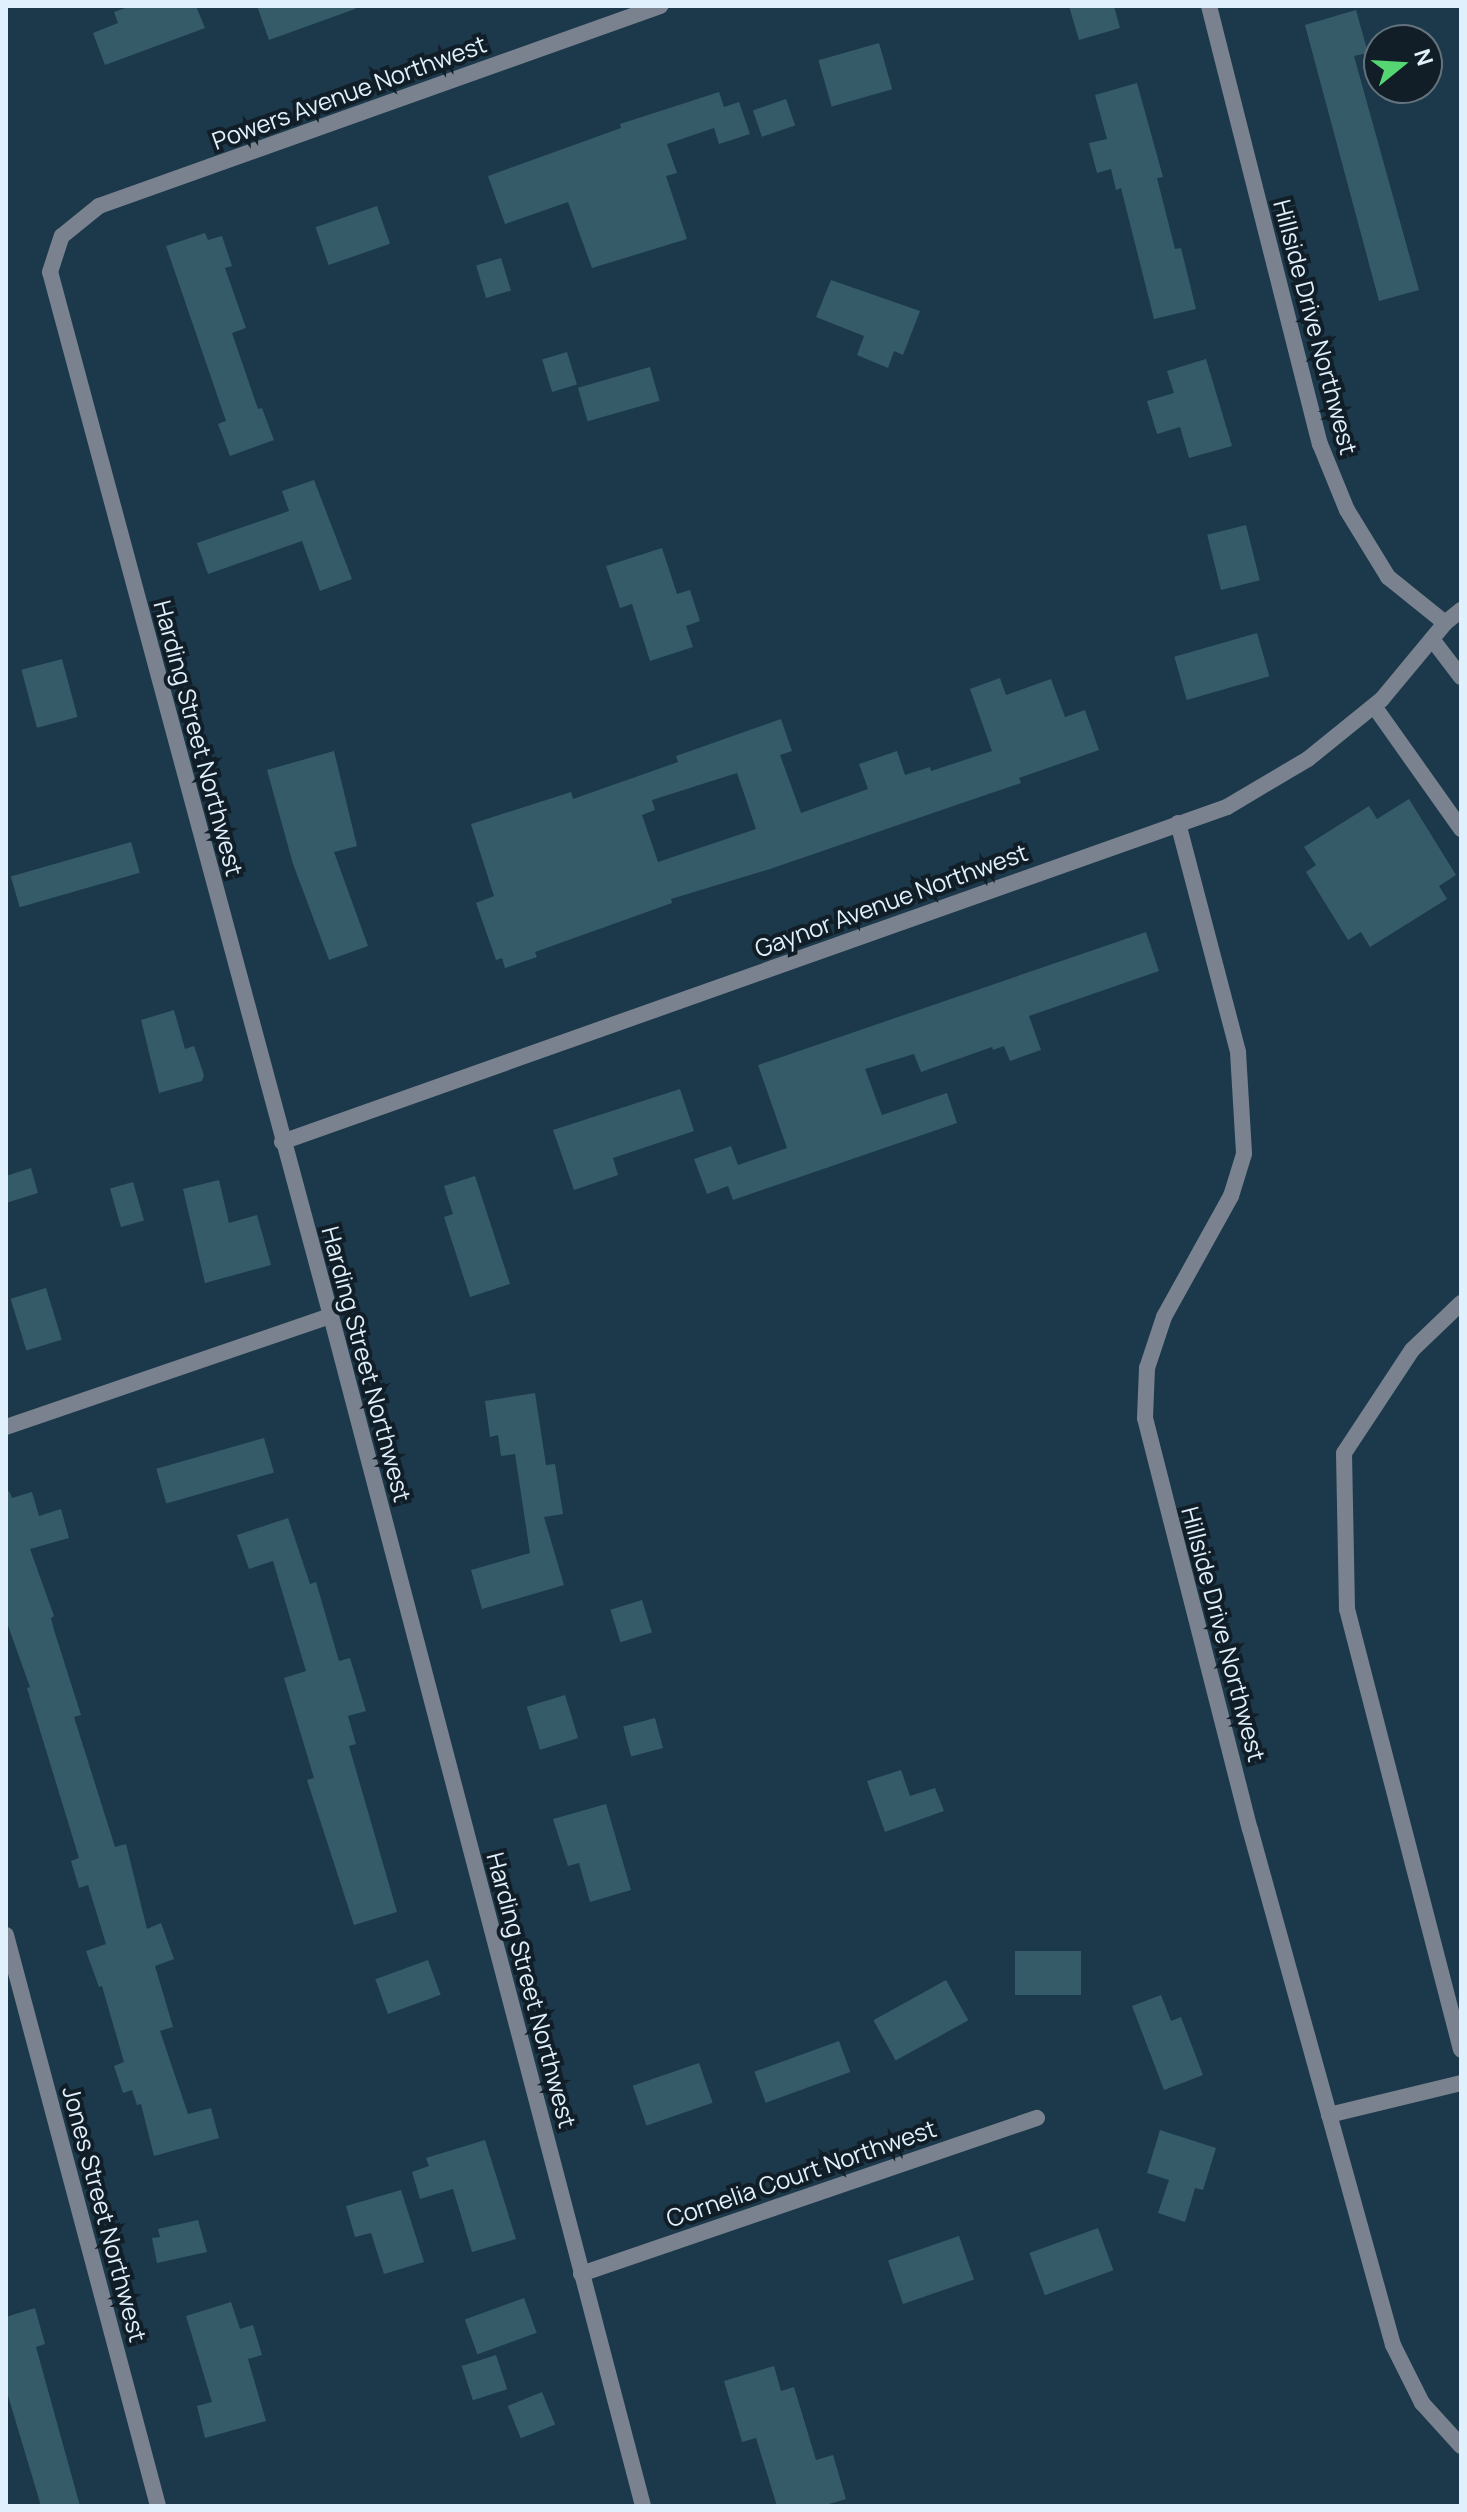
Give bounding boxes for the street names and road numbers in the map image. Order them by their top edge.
street label: Powers Avenue Northwest [208,29,490,155]
street label: Hillside Drive Northwest [1268,196,1364,458]
street label: Harding Street Northwest [148,597,250,879]
street label: Gaynor Avenue Northwest [751,837,1031,963]
street label: Harding Street Northwest [316,1223,418,1505]
street label: Hillside Drive Northwest [1176,1503,1272,1765]
street label: Harding Street Northwest [481,1849,583,2131]
street label: Jones Street Northwest [57,2083,153,2345]
street label: Cornelia Court Northwest [662,2113,940,2233]

